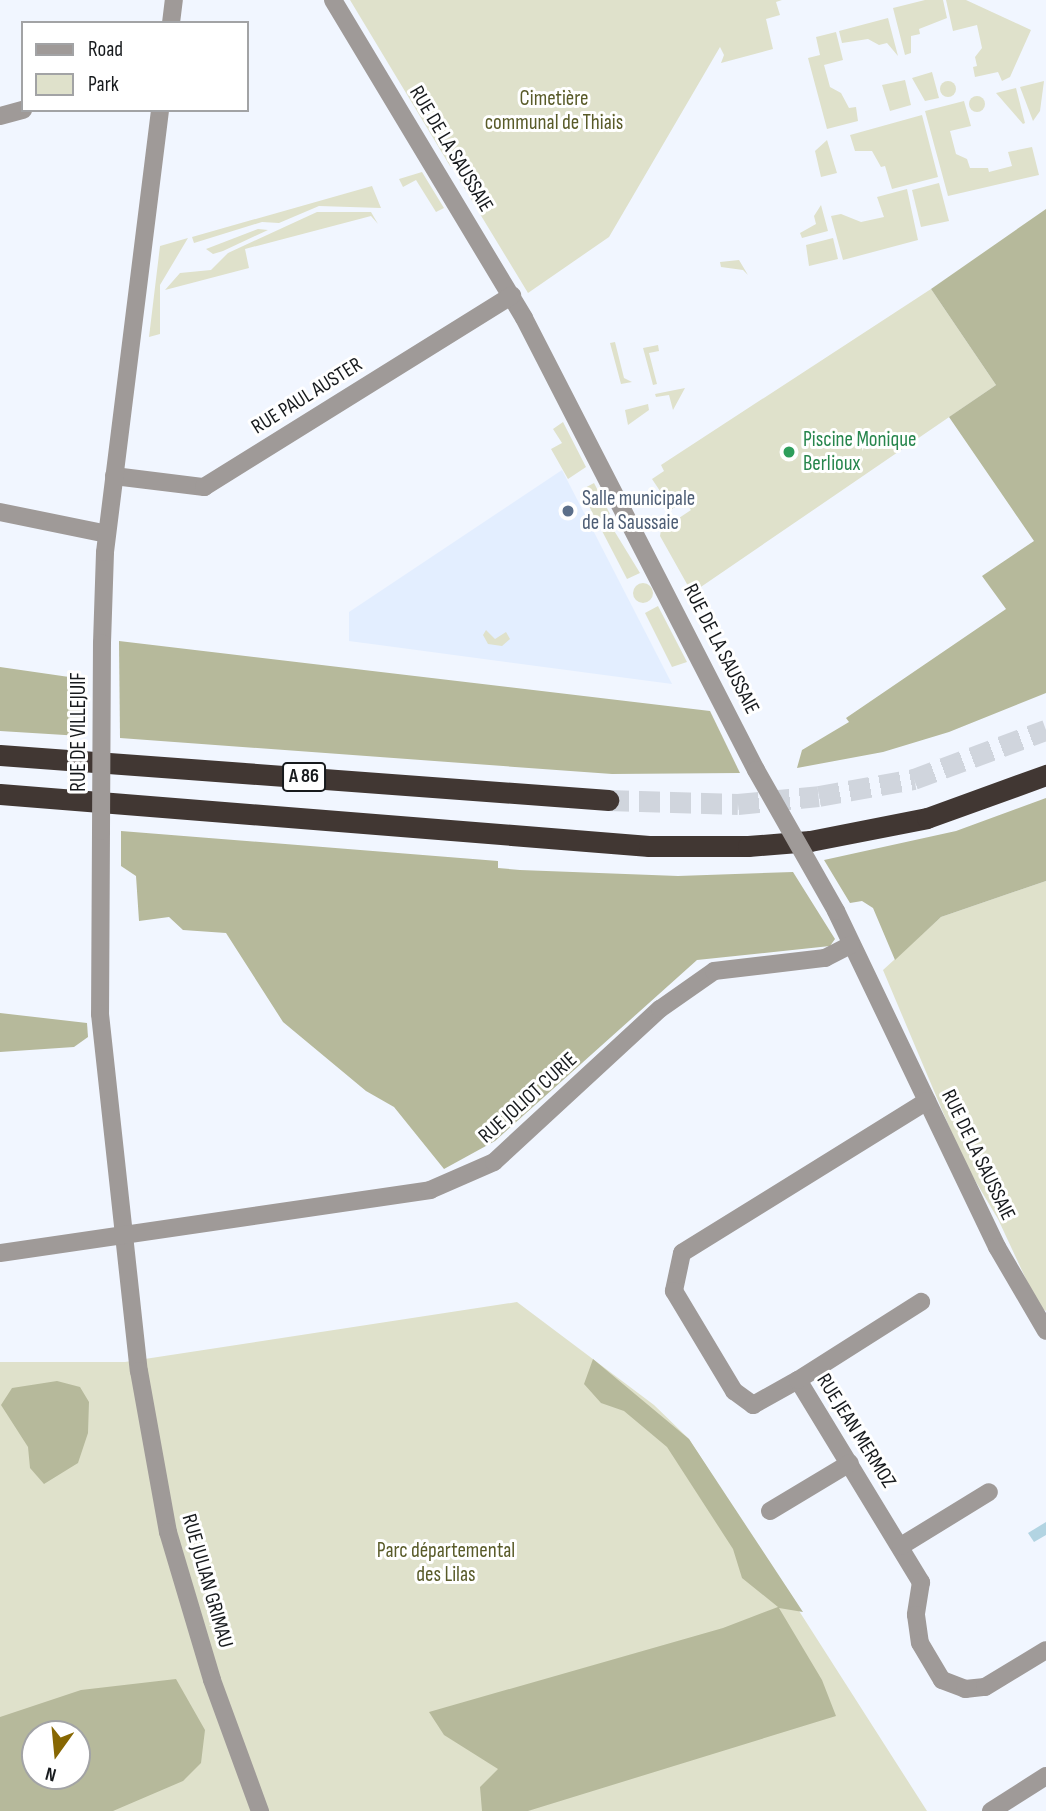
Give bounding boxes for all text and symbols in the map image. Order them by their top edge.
legend [21,21,248,112]
text: Road [88,37,123,62]
text: Park [88,72,119,97]
street label: RUE DE LA SAUSSAIE [404,82,498,216]
park label: Cimetière communal de Thiais [485,86,623,136]
street label: RUE PAUL AUSTER [247,352,367,440]
place label: Piscine Monique Berlioux [803,427,916,477]
marker: Piscine Monique Berlioux [781,444,797,460]
place label: Salle municipale de la Saussaie [582,486,695,536]
marker: Salle municipale de la Saussaie [560,503,576,519]
street label: RUE DE LA SAUSSAIE [677,580,765,718]
street label: RUE DE VILLEJUIF [66,672,92,792]
road number: A 86 [281,762,327,792]
street label: RUE JOLIOT CURIE [474,1047,582,1149]
street label: RUE DE LA SAUSSAIE [935,1086,1021,1224]
street label: RUE JEAN MERMOZ [811,1369,901,1493]
street label: RUE JULIAN GRIMAU [176,1511,238,1651]
park label: Parc départemental des Lilas [377,1538,515,1588]
north arrow [21,1720,91,1790]
text: N [43,1761,59,1786]

